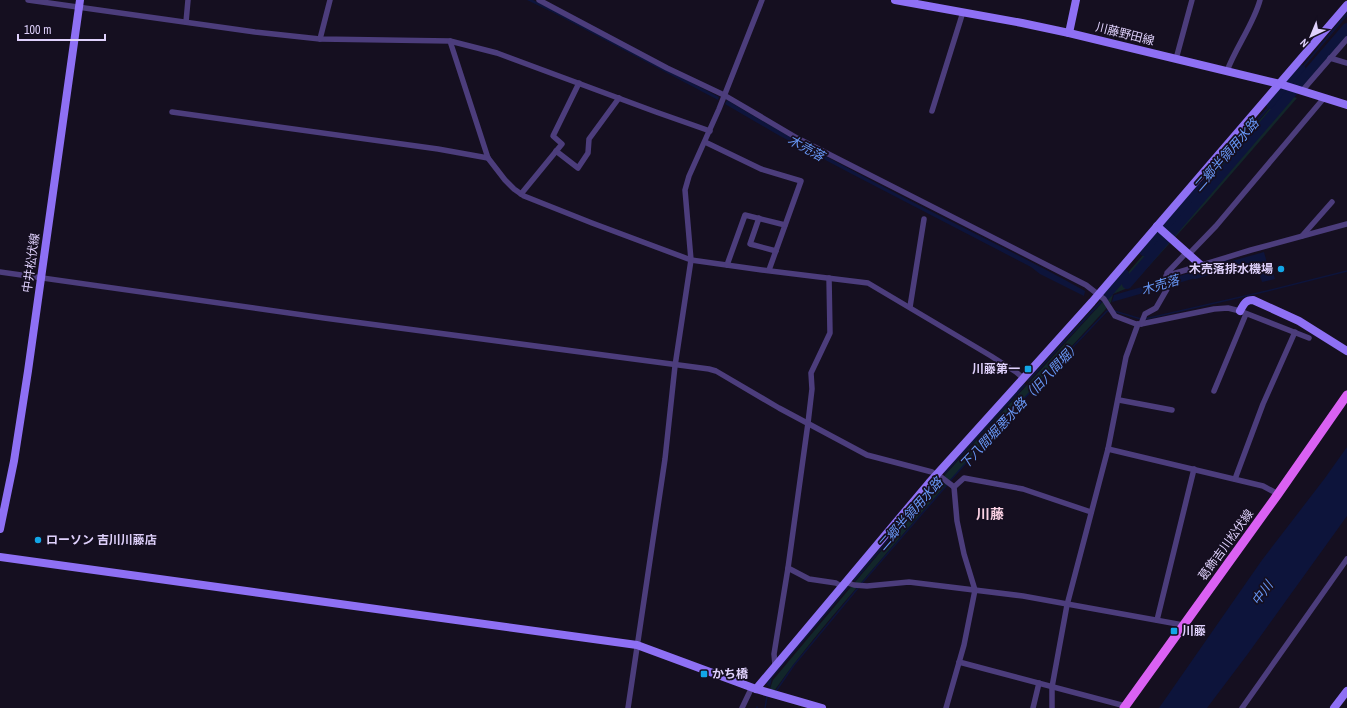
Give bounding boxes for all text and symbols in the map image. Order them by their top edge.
scale bar [18,16,105,42]
north arrow [1291,16,1331,56]
street label: 川藤野田線 [1094,19,1156,49]
text: 100 m [24,22,51,38]
text: N [1297,36,1311,50]
water label: 二郷半領用水路 [1190,114,1263,195]
water label: 木売落 [785,131,829,166]
street label: 中井松伏線 [19,232,43,294]
place label: 木売落排水機場 [1189,261,1273,277]
marker: 木売落排水機場 [1276,264,1286,274]
water label: 木売落 [1139,271,1183,299]
water label: 下八間堀悪水路（旧八間堀） [956,337,1084,473]
place label: 川藤第一 [972,361,1020,377]
marker: 川藤第一 [1023,364,1033,374]
water label: 二郷半領用水路 [874,473,947,554]
district label: 川藤 [976,505,1004,523]
street label: 葛飾吉川松伏線 [1195,506,1257,584]
place label: ローソン 吉川川藤店 [46,532,157,548]
marker: ローソン 吉川川藤店 [33,535,43,545]
water label: 中川 [1247,576,1278,609]
place label: 川藤 [1182,623,1206,639]
marker: 川藤 [1169,626,1179,636]
place label: かち橋 [712,666,749,682]
marker: かち橋 [699,669,709,679]

